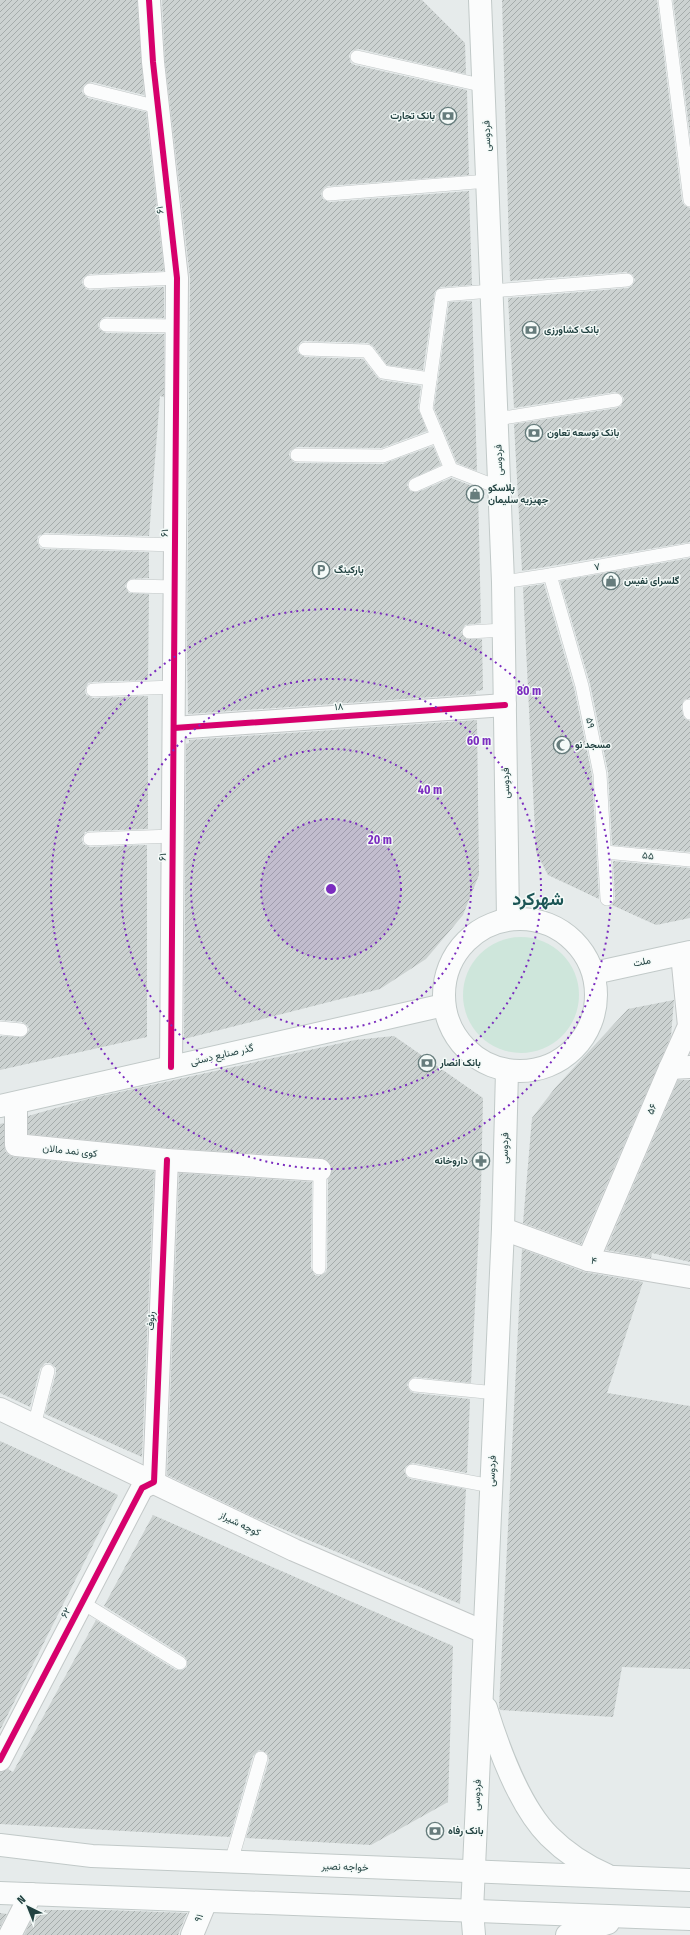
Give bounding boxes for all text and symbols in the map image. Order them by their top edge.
bank icon: بانک تجارت [438,106,458,126]
place label: بانک تجارت [390,110,435,122]
street label: فردوسی [480,120,494,152]
street label: ۶۱ [154,205,166,214]
bank icon: بانک کشاورزی [521,320,541,340]
place label: بانک کشاورزی [544,324,599,336]
bank icon: بانک توسعه تعاون [524,423,544,443]
place label: بانک توسعه تعاون [547,427,619,439]
street label: فردوسی [492,444,506,476]
place label: پلاسکو جهیزیه سلیمان [488,482,549,506]
shop icon: پلاسکو جهیزیه سلیمان [465,484,485,504]
street label: ۶۱ [159,529,171,537]
parking icon: پارکینگ [311,560,331,580]
street label: ۷ [593,561,601,573]
place label: پارکینگ [334,564,364,577]
shop icon: گلسرای نفیس [601,571,621,591]
place label: گلسرای نفیس [624,575,680,587]
text: 80 m [517,684,541,698]
street label: ۱۸ [334,701,344,713]
street label: ۵۹ [583,717,597,730]
text: 60 m [467,734,491,748]
mosque icon: مسجد نو [552,735,572,755]
place label: مسجد نو [575,739,611,751]
street label: فردوسی [500,767,512,799]
text: 40 m [418,783,442,797]
text: 20 m [367,833,392,847]
street label: ۵۵ [642,849,655,863]
street label: ۶۱ [157,853,169,861]
centre of rings [324,882,338,896]
district label: شهرکرد [512,888,564,910]
street label: ملت [632,954,652,970]
street label: گذر صنایع دستی [189,1042,255,1068]
bank icon: بانک انصار [417,1053,437,1073]
place label: بانک انصار [439,1057,481,1069]
street label: ۵۶ [644,1102,660,1116]
street label: فردوسی [499,1132,511,1164]
street label: کوی نمد مالان [42,1142,99,1160]
pharmacy icon: داروخانه [471,1151,491,1171]
place label: داروخانه [434,1155,468,1167]
street label: ۴ [590,1255,598,1267]
street label: رئوف [145,1311,157,1331]
street label: فردوسی [485,1455,499,1487]
street label: کوچه شیراز [216,1509,263,1540]
street label: ۶۲ [58,1606,74,1620]
street label: فردوسی [470,1779,484,1811]
bank icon: بانک رفاه [425,1821,445,1841]
place label: بانک رفاه [448,1825,484,1837]
street label: خواجه نصیر [320,1860,369,1874]
north arrow [8,1887,48,1927]
text: N [15,1893,28,1907]
street label: ۹۱ [192,1912,206,1924]

